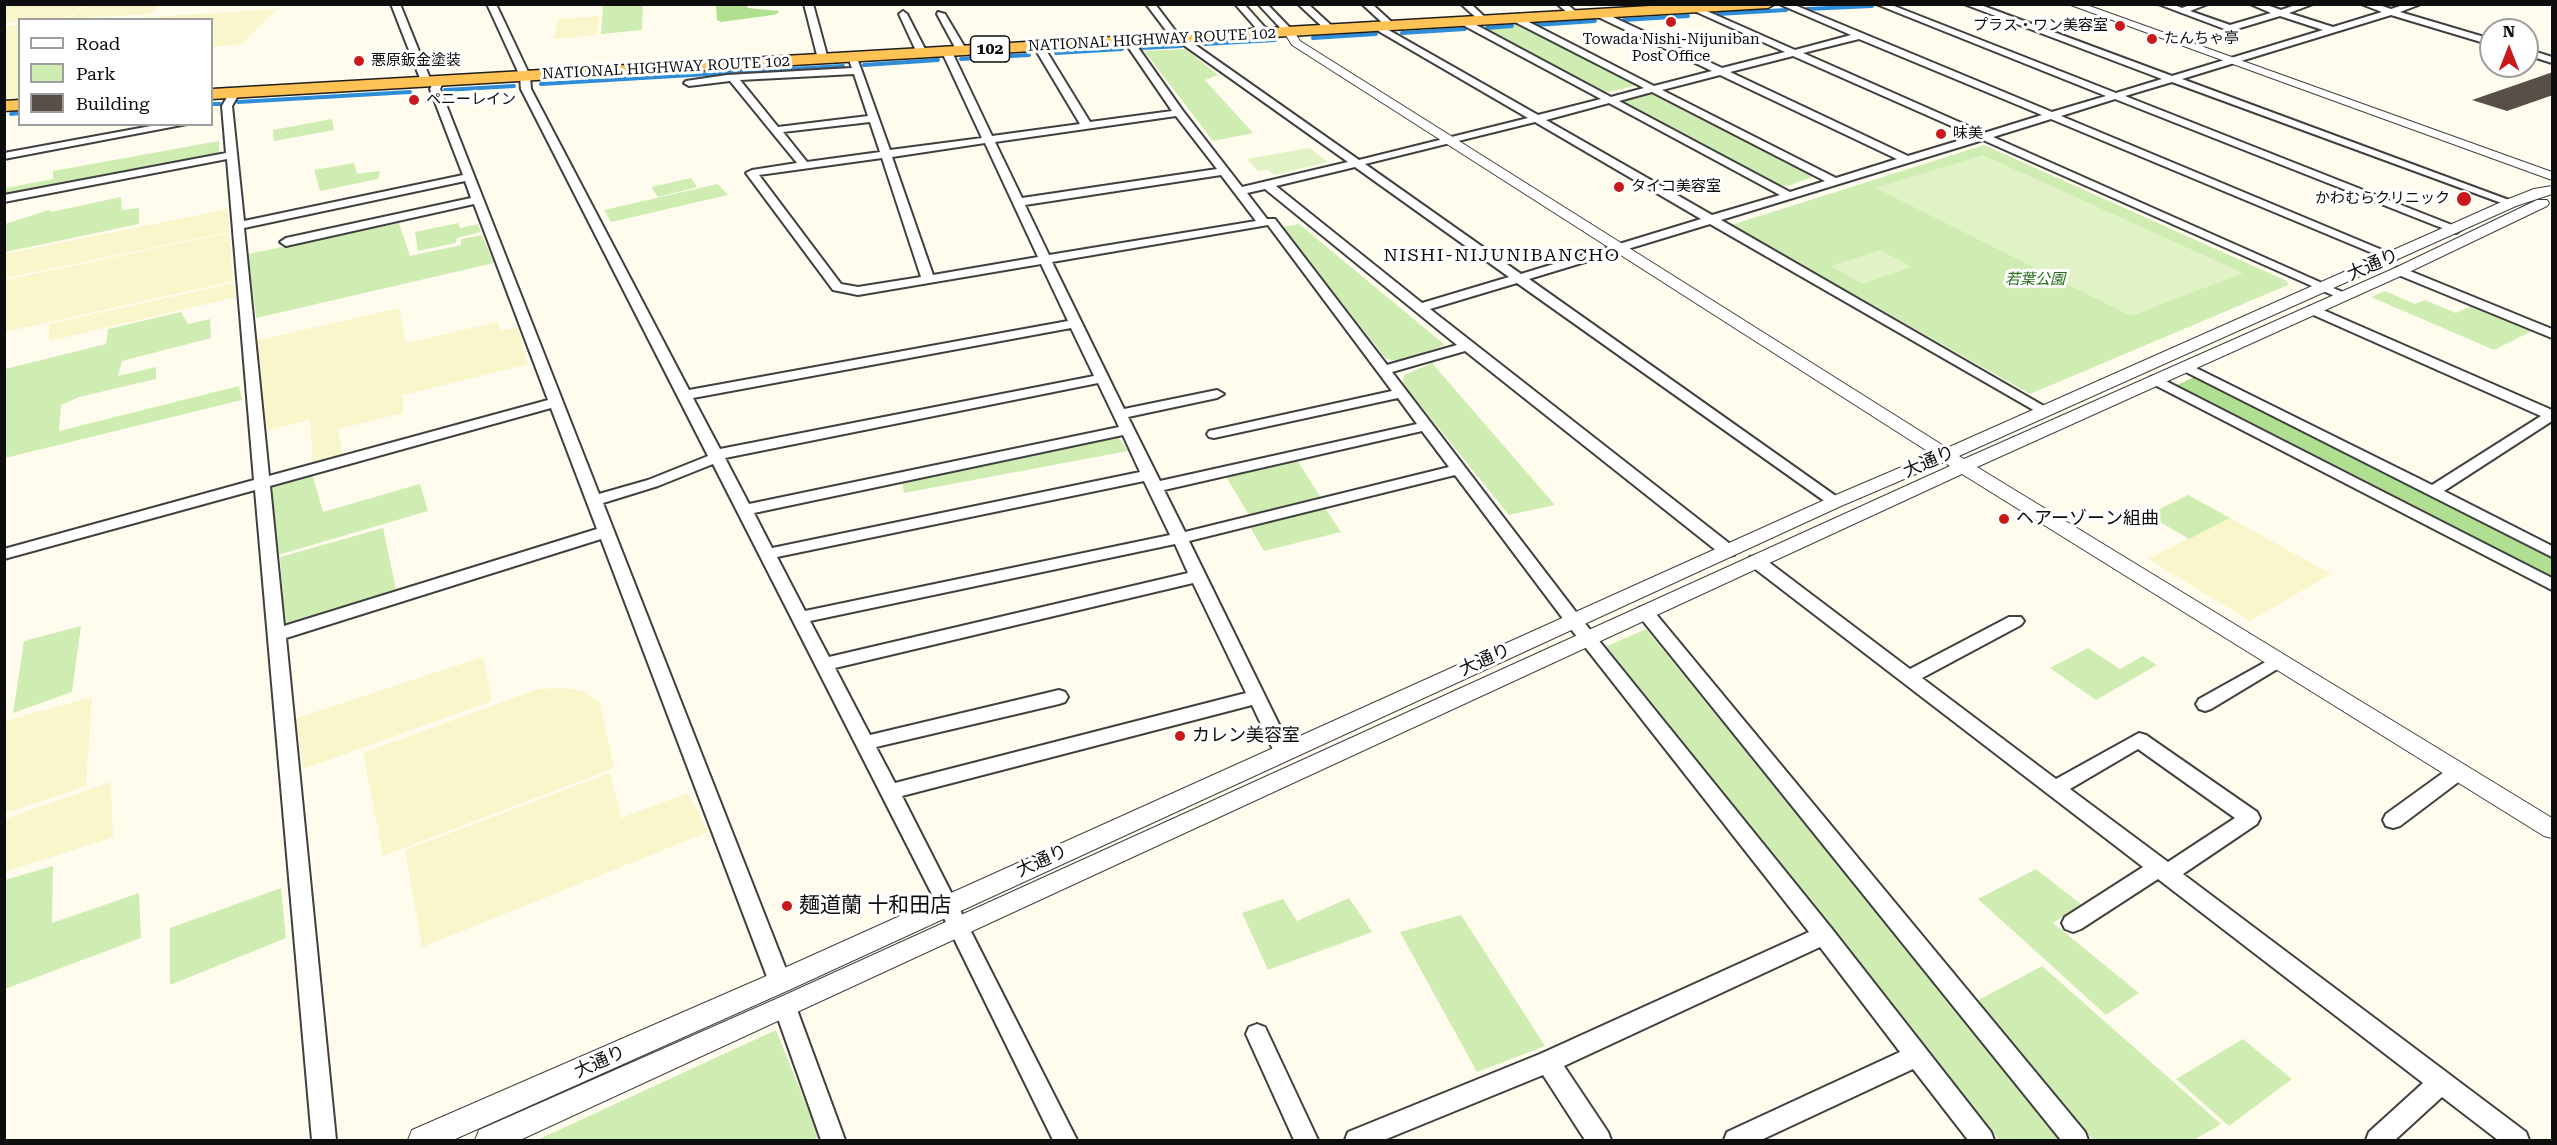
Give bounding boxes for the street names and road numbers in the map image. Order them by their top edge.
street label: NATIONAL HIGHWAY ROUTE 102 [1028,25,1276,55]
road number: 102 [970,36,1010,62]
street label: NATIONAL HIGHWAY ROUTE 102 [542,53,790,83]
street label: 大通り [2344,245,2402,285]
street label: 大通り [1900,442,1958,482]
street label: 大通り [1456,639,1514,681]
street label: 大通り [1013,840,1071,882]
street label: 大通り [571,1041,629,1083]

